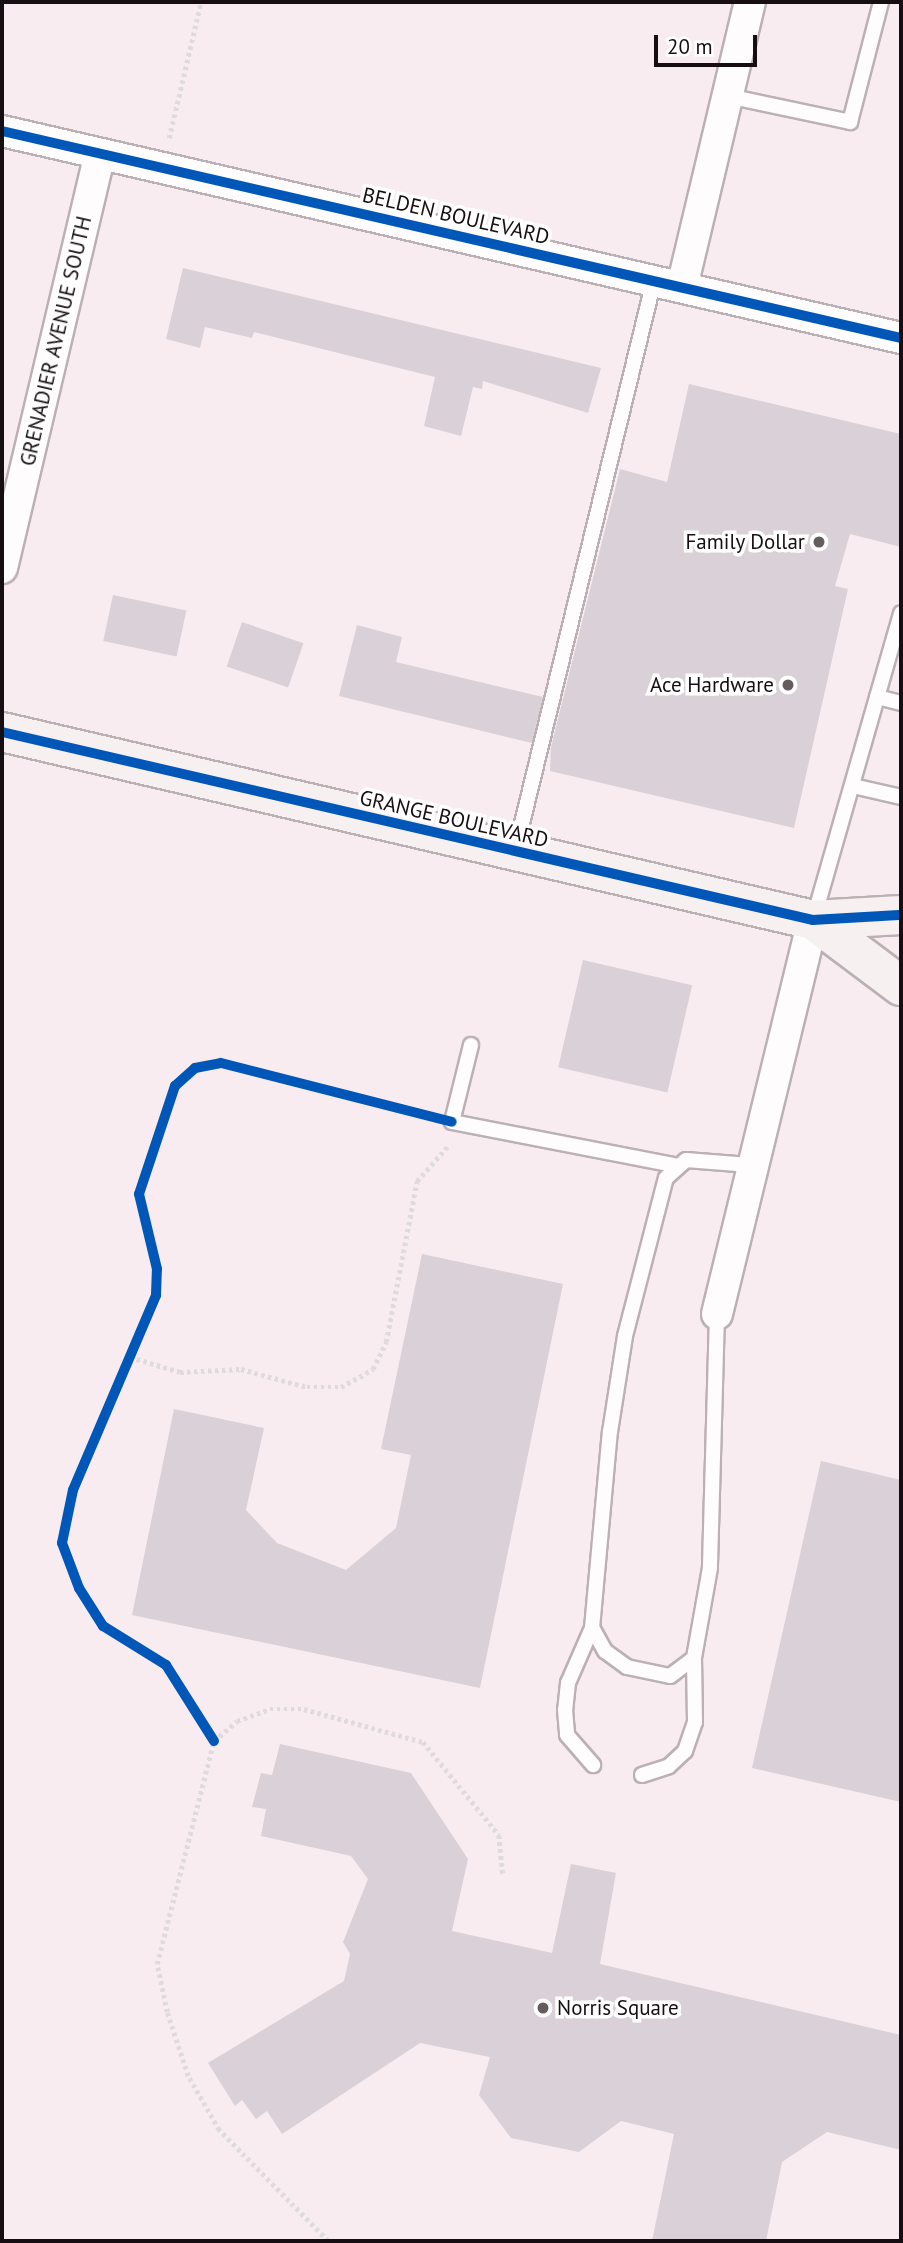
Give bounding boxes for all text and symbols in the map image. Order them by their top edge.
scale bar [658,21,761,65]
text: 20 m [667,33,713,60]
street label: BELDEN BOULEVARD [360,182,552,250]
street label: GRENADIER AVENUE SOUTH [15,213,97,469]
place label: Family Dollar [685,529,805,555]
marker: Family Dollar [811,534,827,550]
place label: Ace Hardware [650,672,774,698]
marker: Ace Hardware [780,677,796,693]
street label: GRANGE BOULEVARD [357,785,551,853]
place label: Norris Square [557,1995,679,2021]
marker: Norris Square [535,2000,551,2016]

